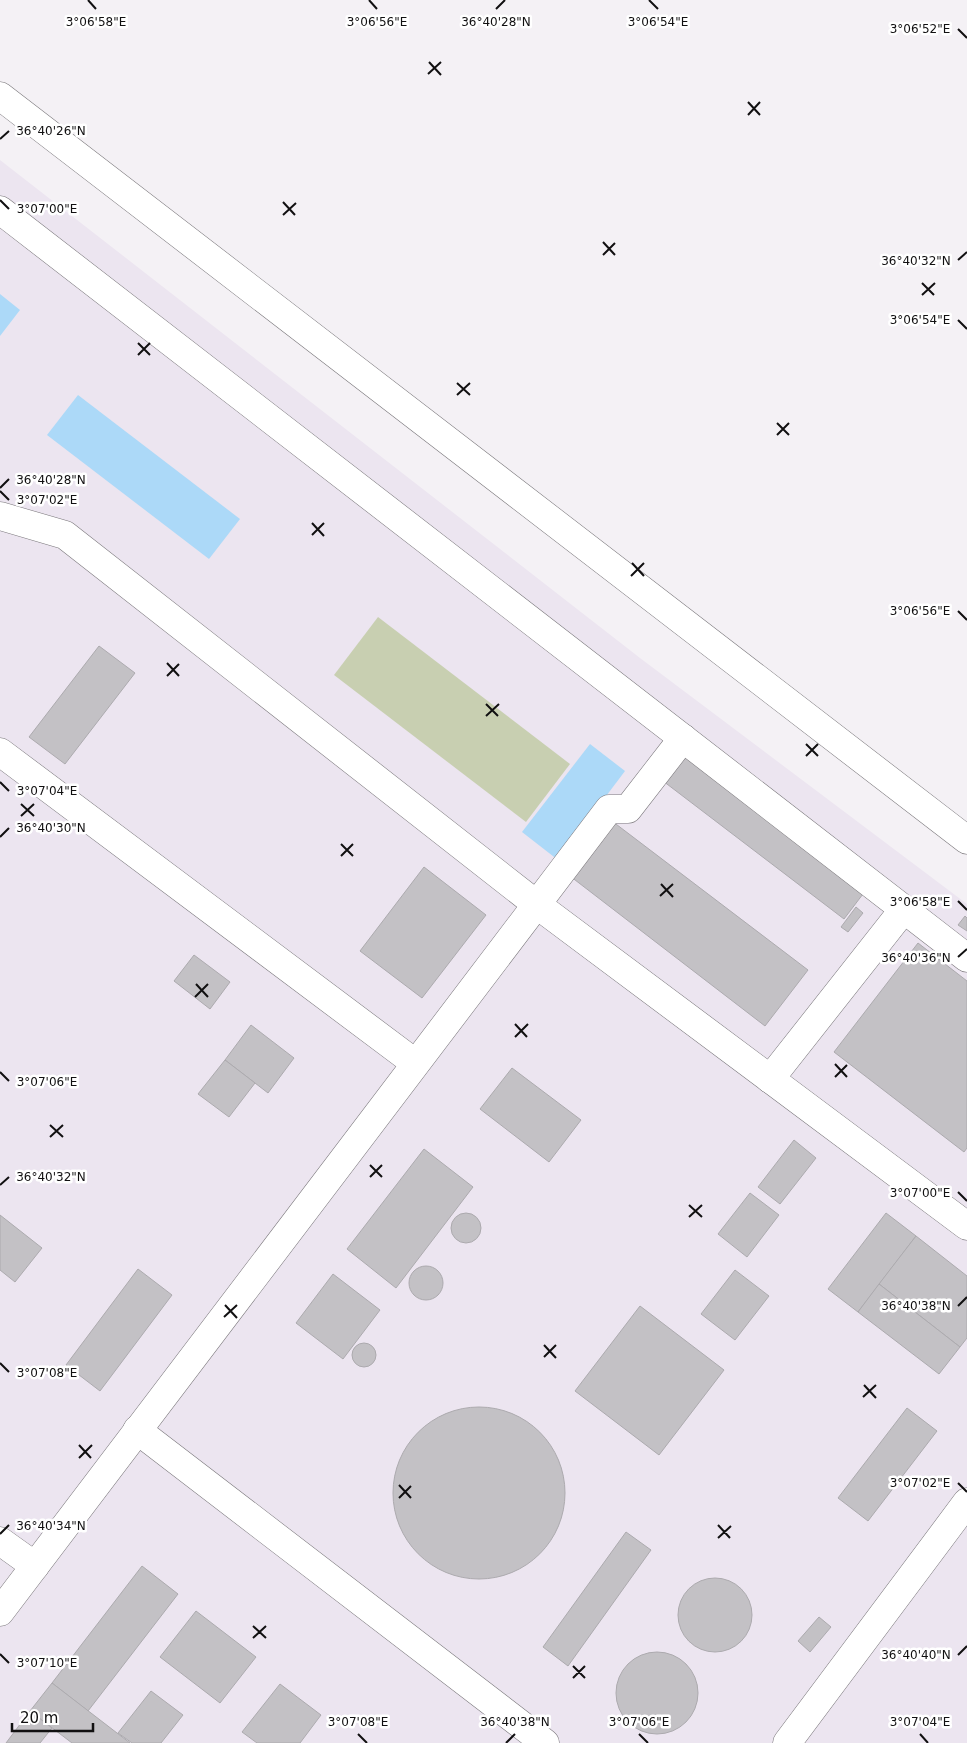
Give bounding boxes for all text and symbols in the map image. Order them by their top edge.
text: 3°06'58"E [66,15,126,29]
text: 3°06'56"E [347,15,407,29]
text: 36°40'28"N [461,15,531,29]
text: 3°06'54"E [628,15,688,29]
text: 3°06'52"E [890,22,950,36]
text: 36°40'26"N [16,124,86,138]
text: 3°07'00"E [17,202,77,216]
text: 36°40'32"N [881,254,951,268]
text: 3°06'54"E [890,313,950,327]
text: 36°40'28"N [16,473,86,487]
text: 3°07'02"E [17,493,77,507]
text: 3°06'56"E [890,604,950,618]
text: 3°07'04"E [17,784,77,798]
text: 36°40'30"N [16,821,86,835]
text: 3°06'58"E [890,895,950,909]
text: 36°40'36"N [881,951,951,965]
text: 3°07'06"E [17,1075,77,1089]
text: 36°40'32"N [16,1170,86,1184]
text: 3°07'00"E [890,1186,950,1200]
text: 36°40'38"N [881,1299,951,1313]
text: 3°07'08"E [17,1366,77,1380]
text: 3°07'02"E [890,1476,950,1490]
text: 36°40'34"N [16,1519,86,1533]
text: 36°40'40"N [881,1648,951,1662]
text: 3°07'10"E [17,1656,77,1670]
scale bar [12,1700,94,1732]
text: 20 m [20,1709,58,1727]
text: 3°07'08"E [328,1715,388,1729]
text: 36°40'38"N [480,1715,550,1729]
text: 3°07'06"E [609,1715,669,1729]
text: 3°07'04"E [890,1715,950,1729]

